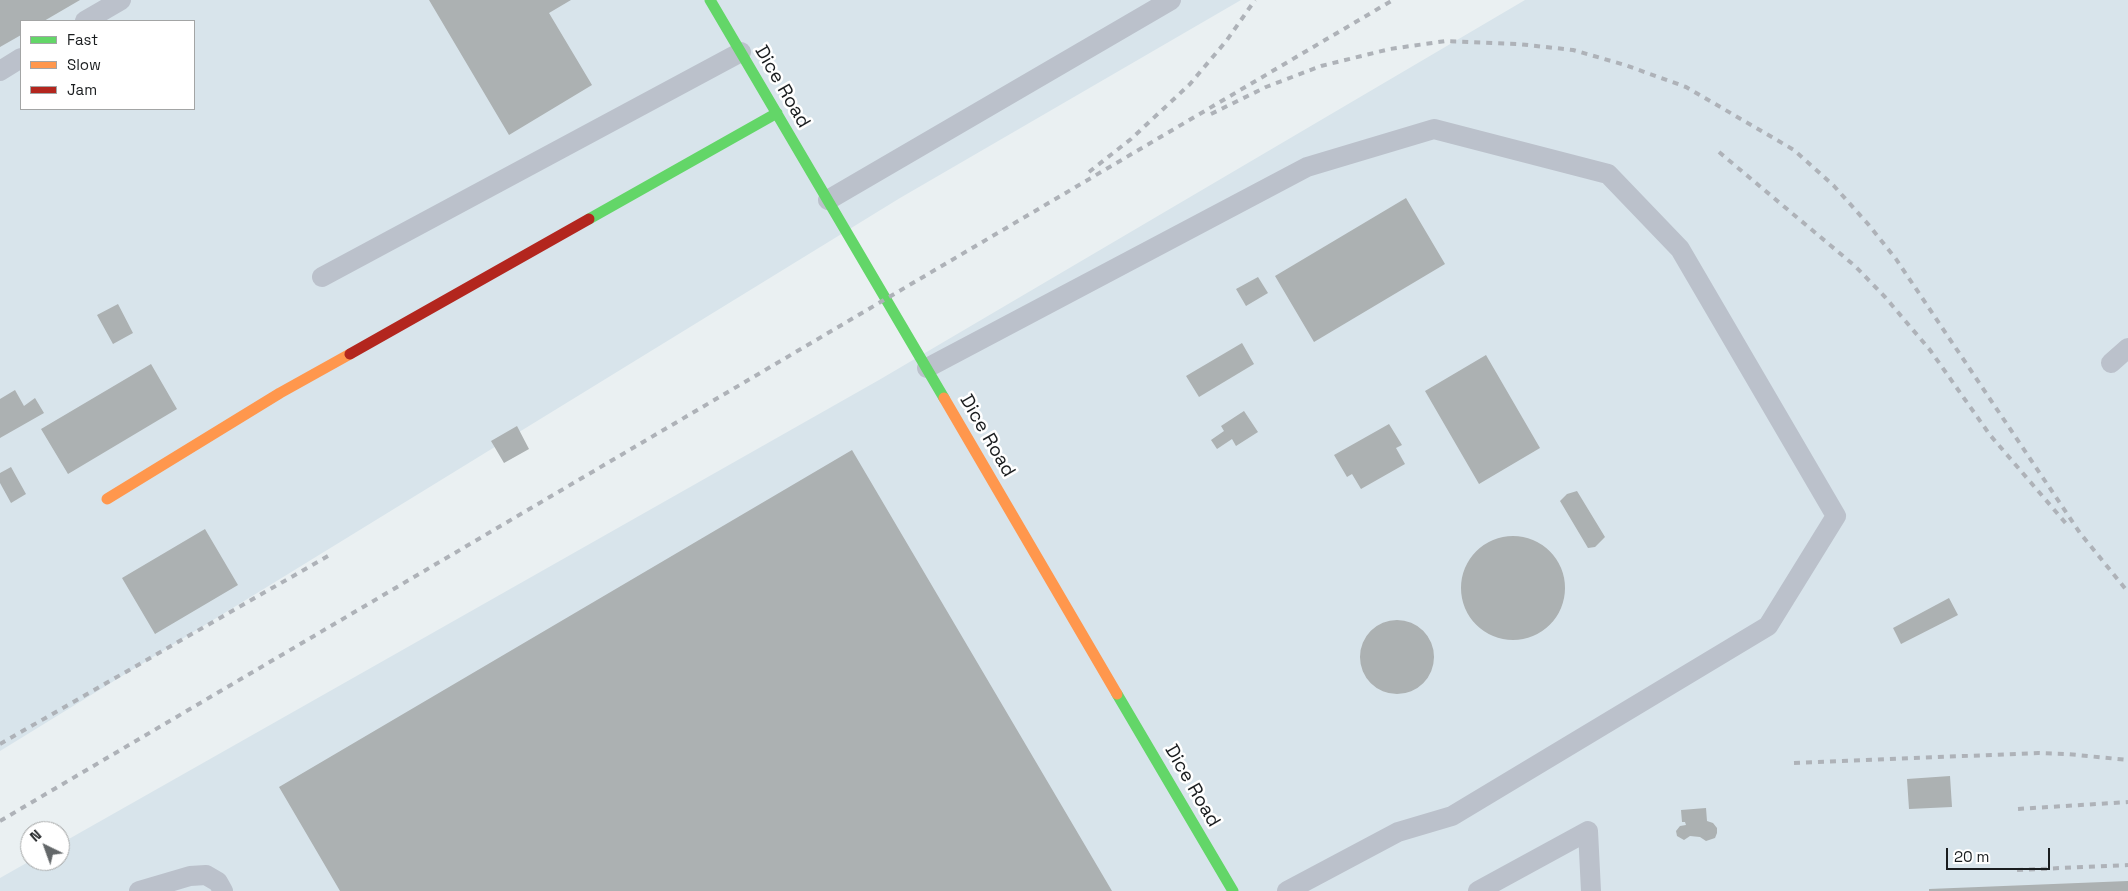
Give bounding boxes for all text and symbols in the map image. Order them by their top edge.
legend [20,20,195,110]
text: Fast [67,30,98,49]
street label: Dice Road [749,42,815,132]
text: Slow [67,55,101,74]
text: Jam [67,80,97,99]
street label: Dice Road [954,391,1020,481]
street label: Dice Road [1159,741,1225,831]
north arrow [20,821,70,871]
text: N [26,826,45,845]
scale bar [1948,838,2052,870]
text: 20 m [1954,847,1989,866]

